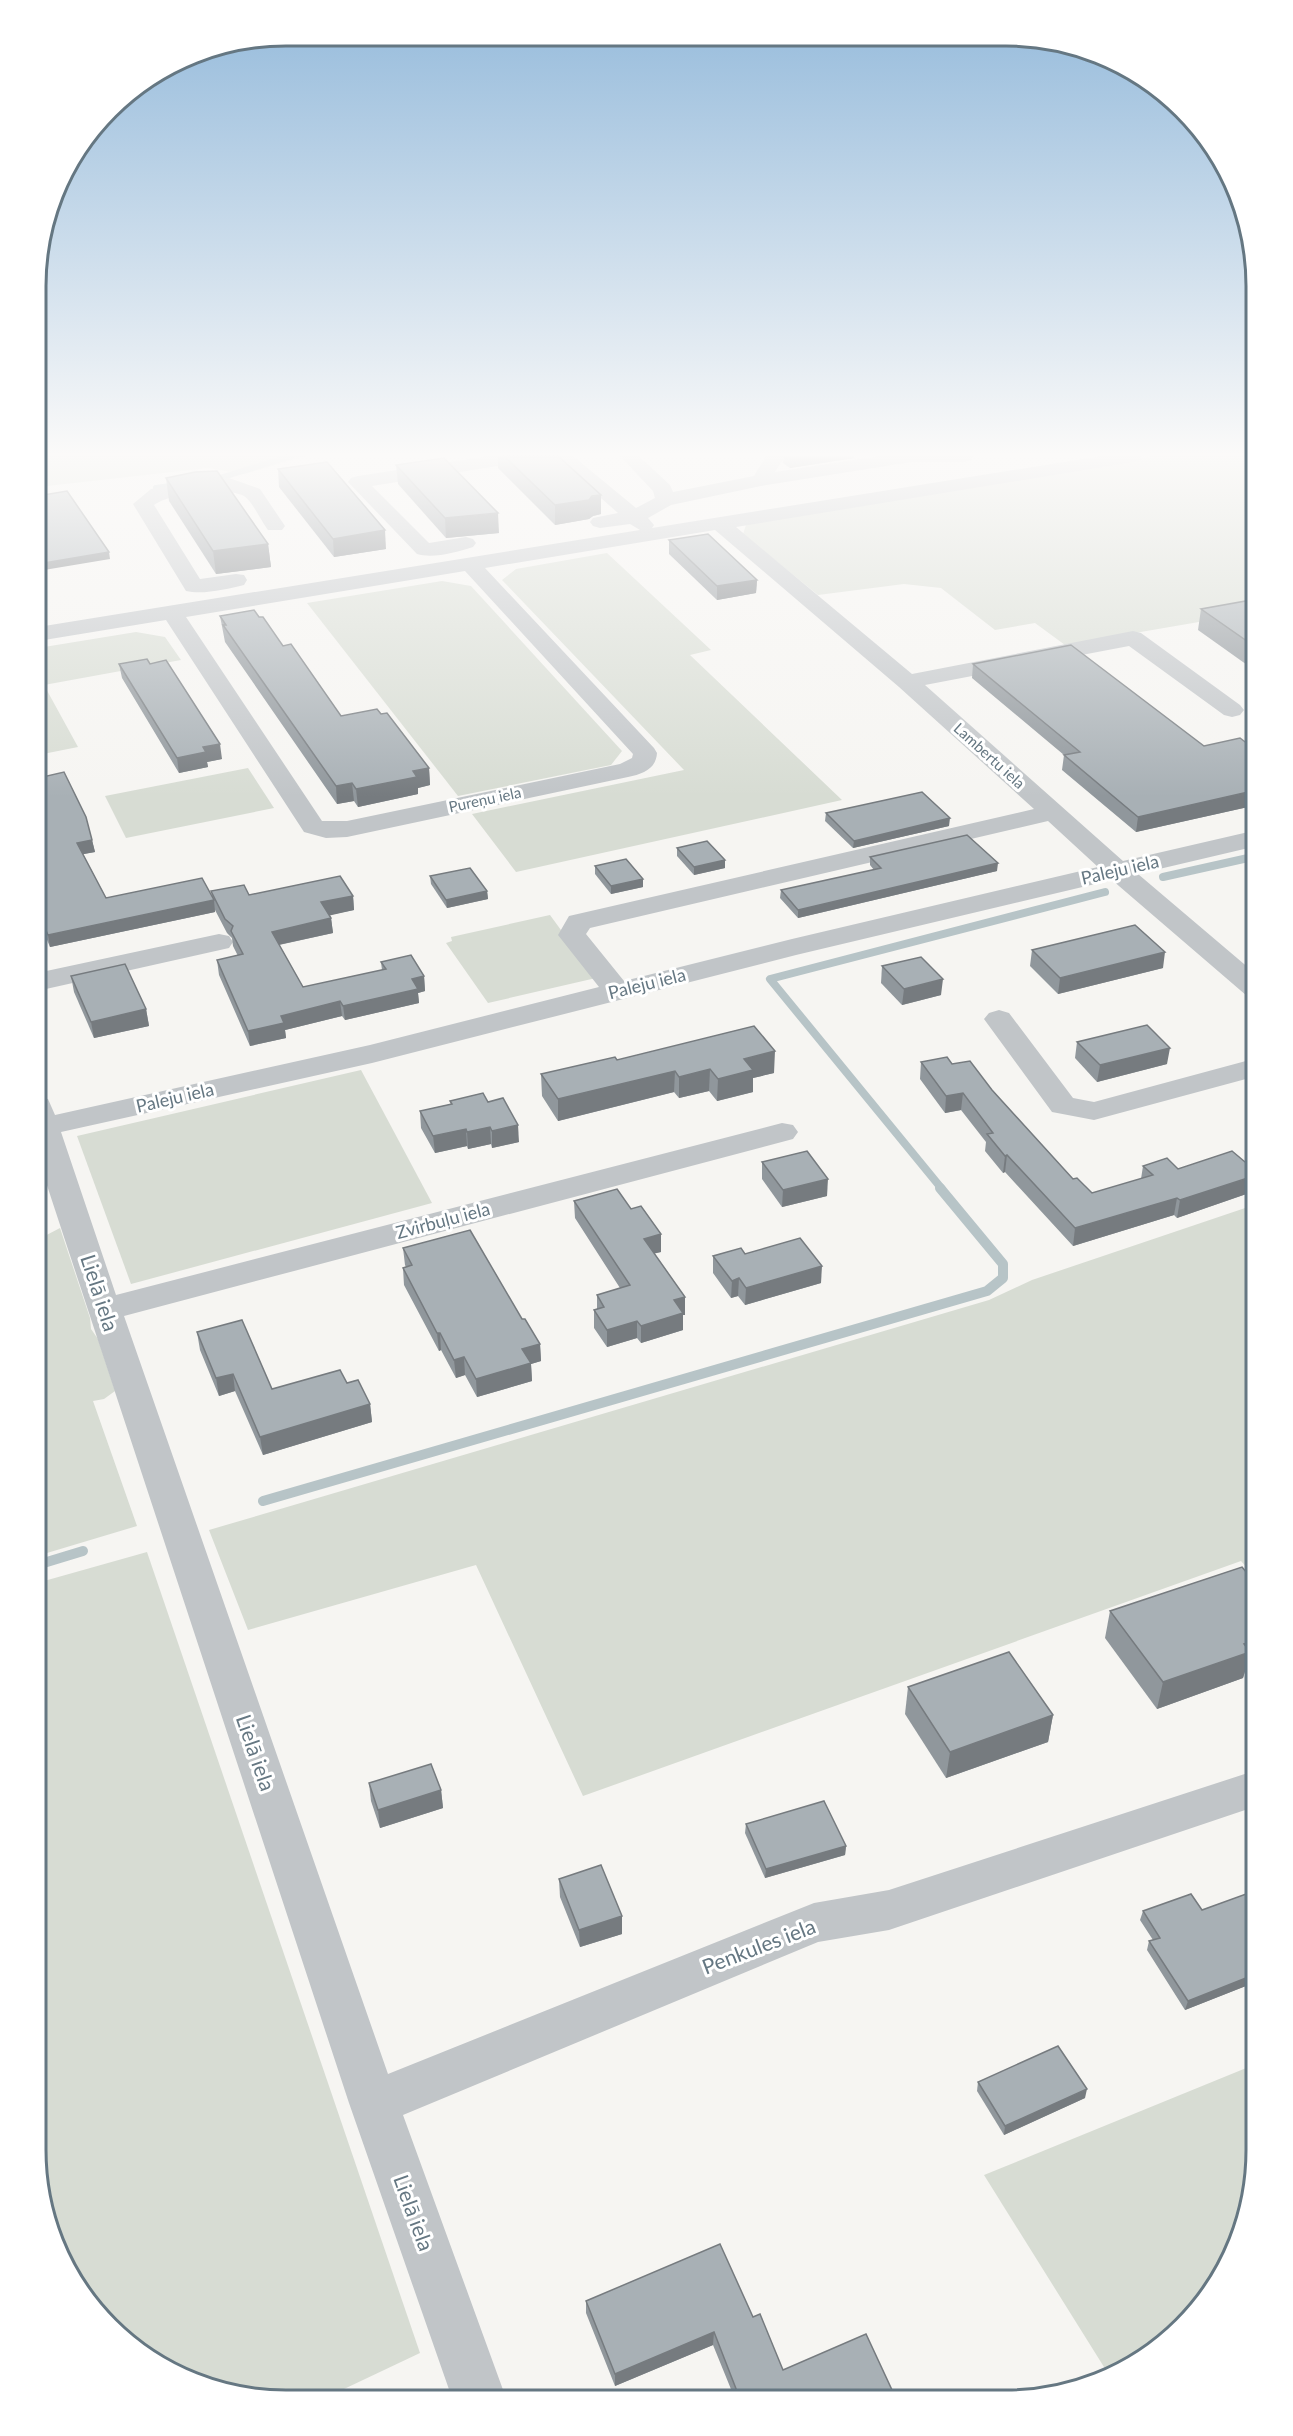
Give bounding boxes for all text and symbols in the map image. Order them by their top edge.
street label: Lambertu iela [950,719,1029,792]
street label: Pureņu iela [447,783,523,815]
street label: Paleju iela [1079,849,1161,889]
street label: Paleju iela [606,963,688,1003]
street label: Paleju iela [134,1077,216,1117]
street label: Zvirbuļu iela [393,1197,492,1243]
street label: Lielā iela [76,1251,125,1334]
street label: Lielā iela [232,1711,281,1794]
street label: Penkules iela [698,1913,819,1979]
street label: Lielā iela [389,2171,440,2254]

